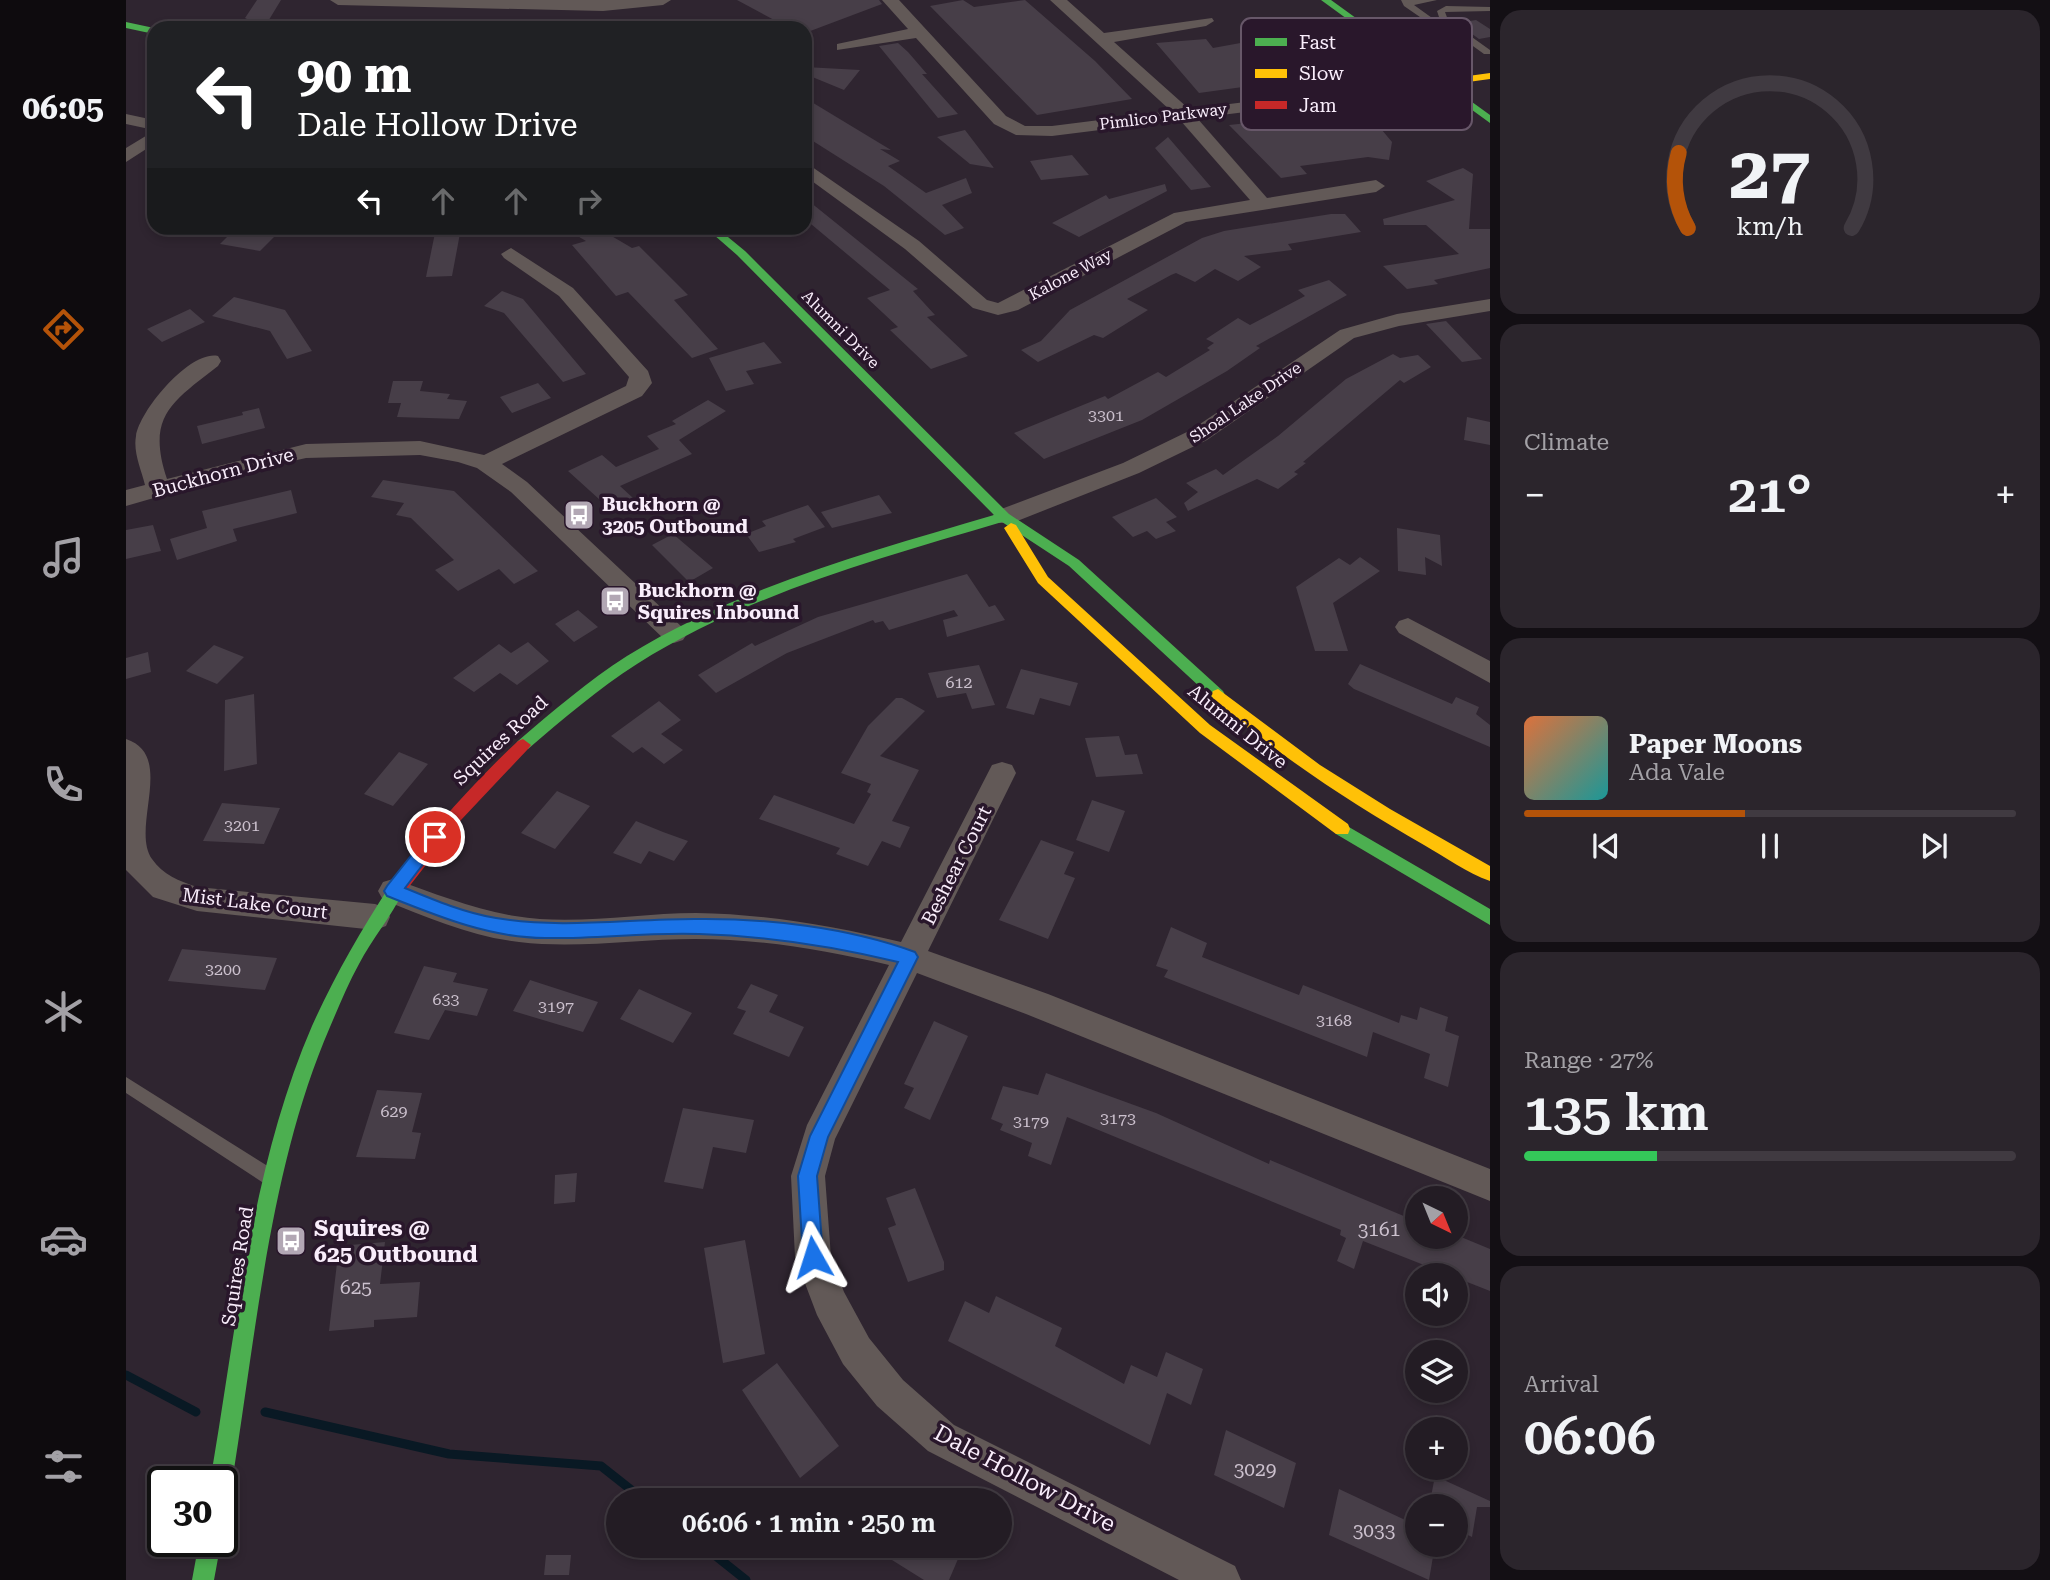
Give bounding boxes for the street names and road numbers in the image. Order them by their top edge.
street label: Pimlico Parkway [1098,99,1229,134]
street label: Kalone Way [1025,244,1115,304]
street label: Alumni Drive [798,287,884,372]
street label: Shoal Lake Drive [1186,358,1305,447]
street label: Buckhorn Drive [150,443,296,502]
street label: Alumni Drive [1183,679,1292,774]
street label: Squires Road [448,691,552,790]
street label: Beshear Court [917,802,996,928]
street label: Mist Lake Court [181,883,329,924]
street label: Squires Road [217,1205,258,1327]
street label: Dale Hollow Drive [929,1419,1120,1538]

